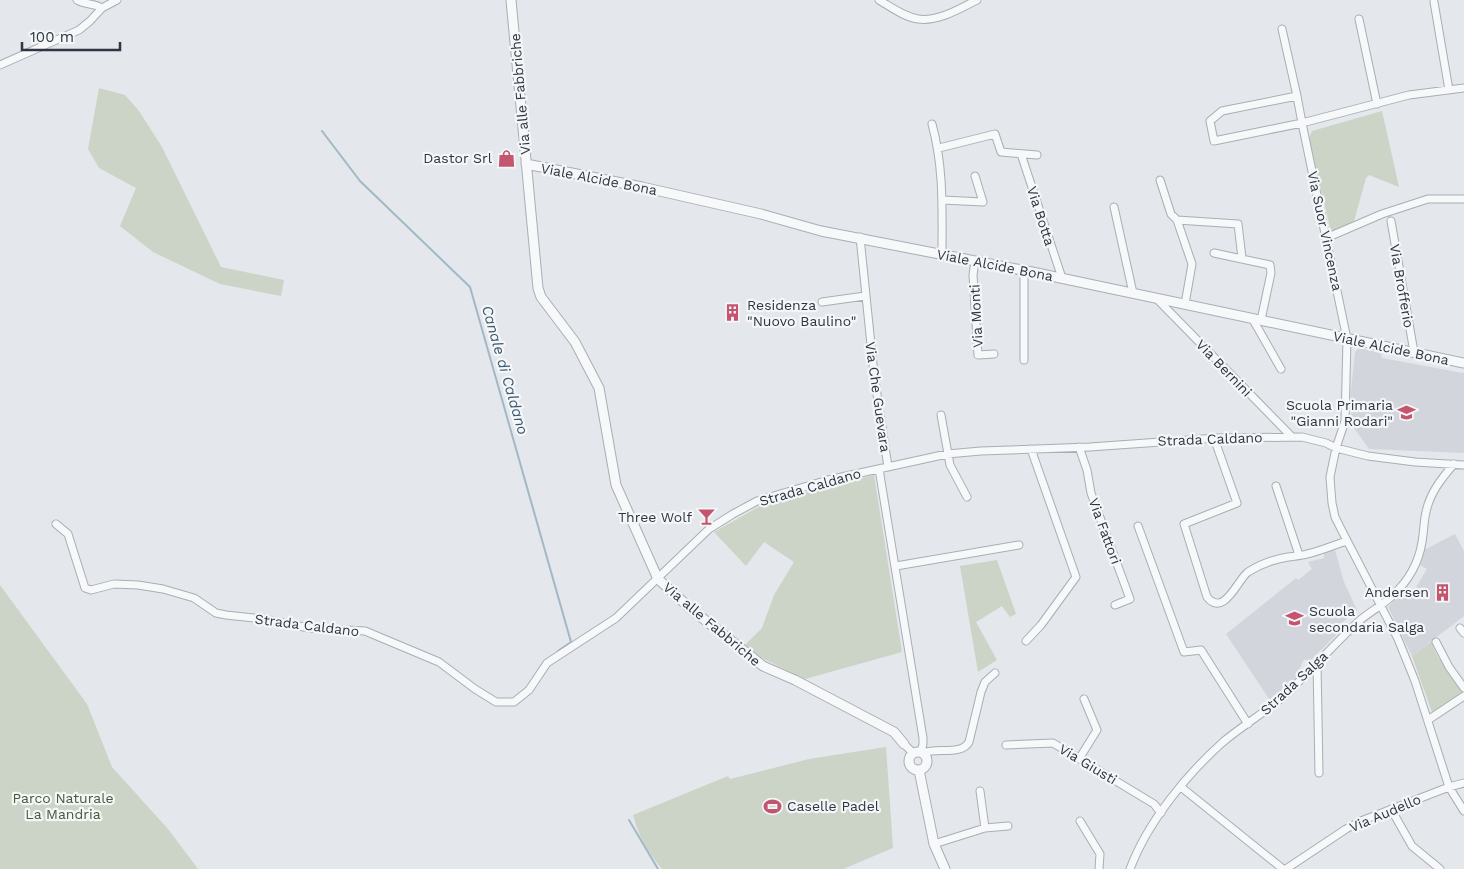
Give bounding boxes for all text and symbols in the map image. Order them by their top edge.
scale bar [22,20,120,52]
text: 100 m [30,28,74,46]
street label: Via alle Fabbriche [507,33,533,155]
shop icon: Dastor Srl [496,148,516,168]
place label: Dastor Srl [423,150,493,166]
street label: Viale Alcide Bona [539,160,659,198]
street label: Via Suor Vincenza [1304,170,1346,293]
street label: Via Botta [1024,184,1058,248]
street label: Via Brofferio [1387,243,1417,329]
street label: Viale Alcide Bona [935,246,1055,284]
street label: Via Monti [966,284,986,348]
place label: Residenza "Nuovo Baulino" [747,297,856,329]
water label: Canale di Caldano [478,303,532,437]
building icon: Residenza "Nuovo Baulino" [723,303,743,323]
street label: Viale Alcide Bona [1332,328,1451,368]
street label: Via Bernini [1193,336,1255,400]
street label: Via Che Guevara [862,341,894,453]
place label: Scuola Primaria "Gianni Rodari" [1286,397,1393,429]
school or university icon: Scuola Primaria "Gianni Rodari" [1397,403,1417,423]
street label: Strada Caldano [1157,429,1263,449]
street label: Strada Caldano [757,465,863,509]
street label: Via Fattori [1086,496,1124,566]
bar icon: Three Wolf [696,507,716,527]
place label: Three Wolf [618,509,692,525]
street label: Via alle Fabbriche [660,579,764,669]
building icon: Andersen [1433,582,1453,602]
place label: Andersen [1365,584,1429,600]
place label: Scuola secondaria Salga [1309,603,1424,635]
school or university icon: Scuola secondaria Salga [1285,609,1305,629]
street label: Strada Caldano [254,611,360,639]
street label: Strada Salga [1257,648,1331,718]
street label: Via Giusti [1056,740,1120,788]
park label: Parco Naturale La Mandria [12,790,114,822]
street label: Via Audello [1347,791,1423,835]
sports icon: Caselle Padel [763,796,783,816]
place label: Caselle Padel [787,798,880,814]

